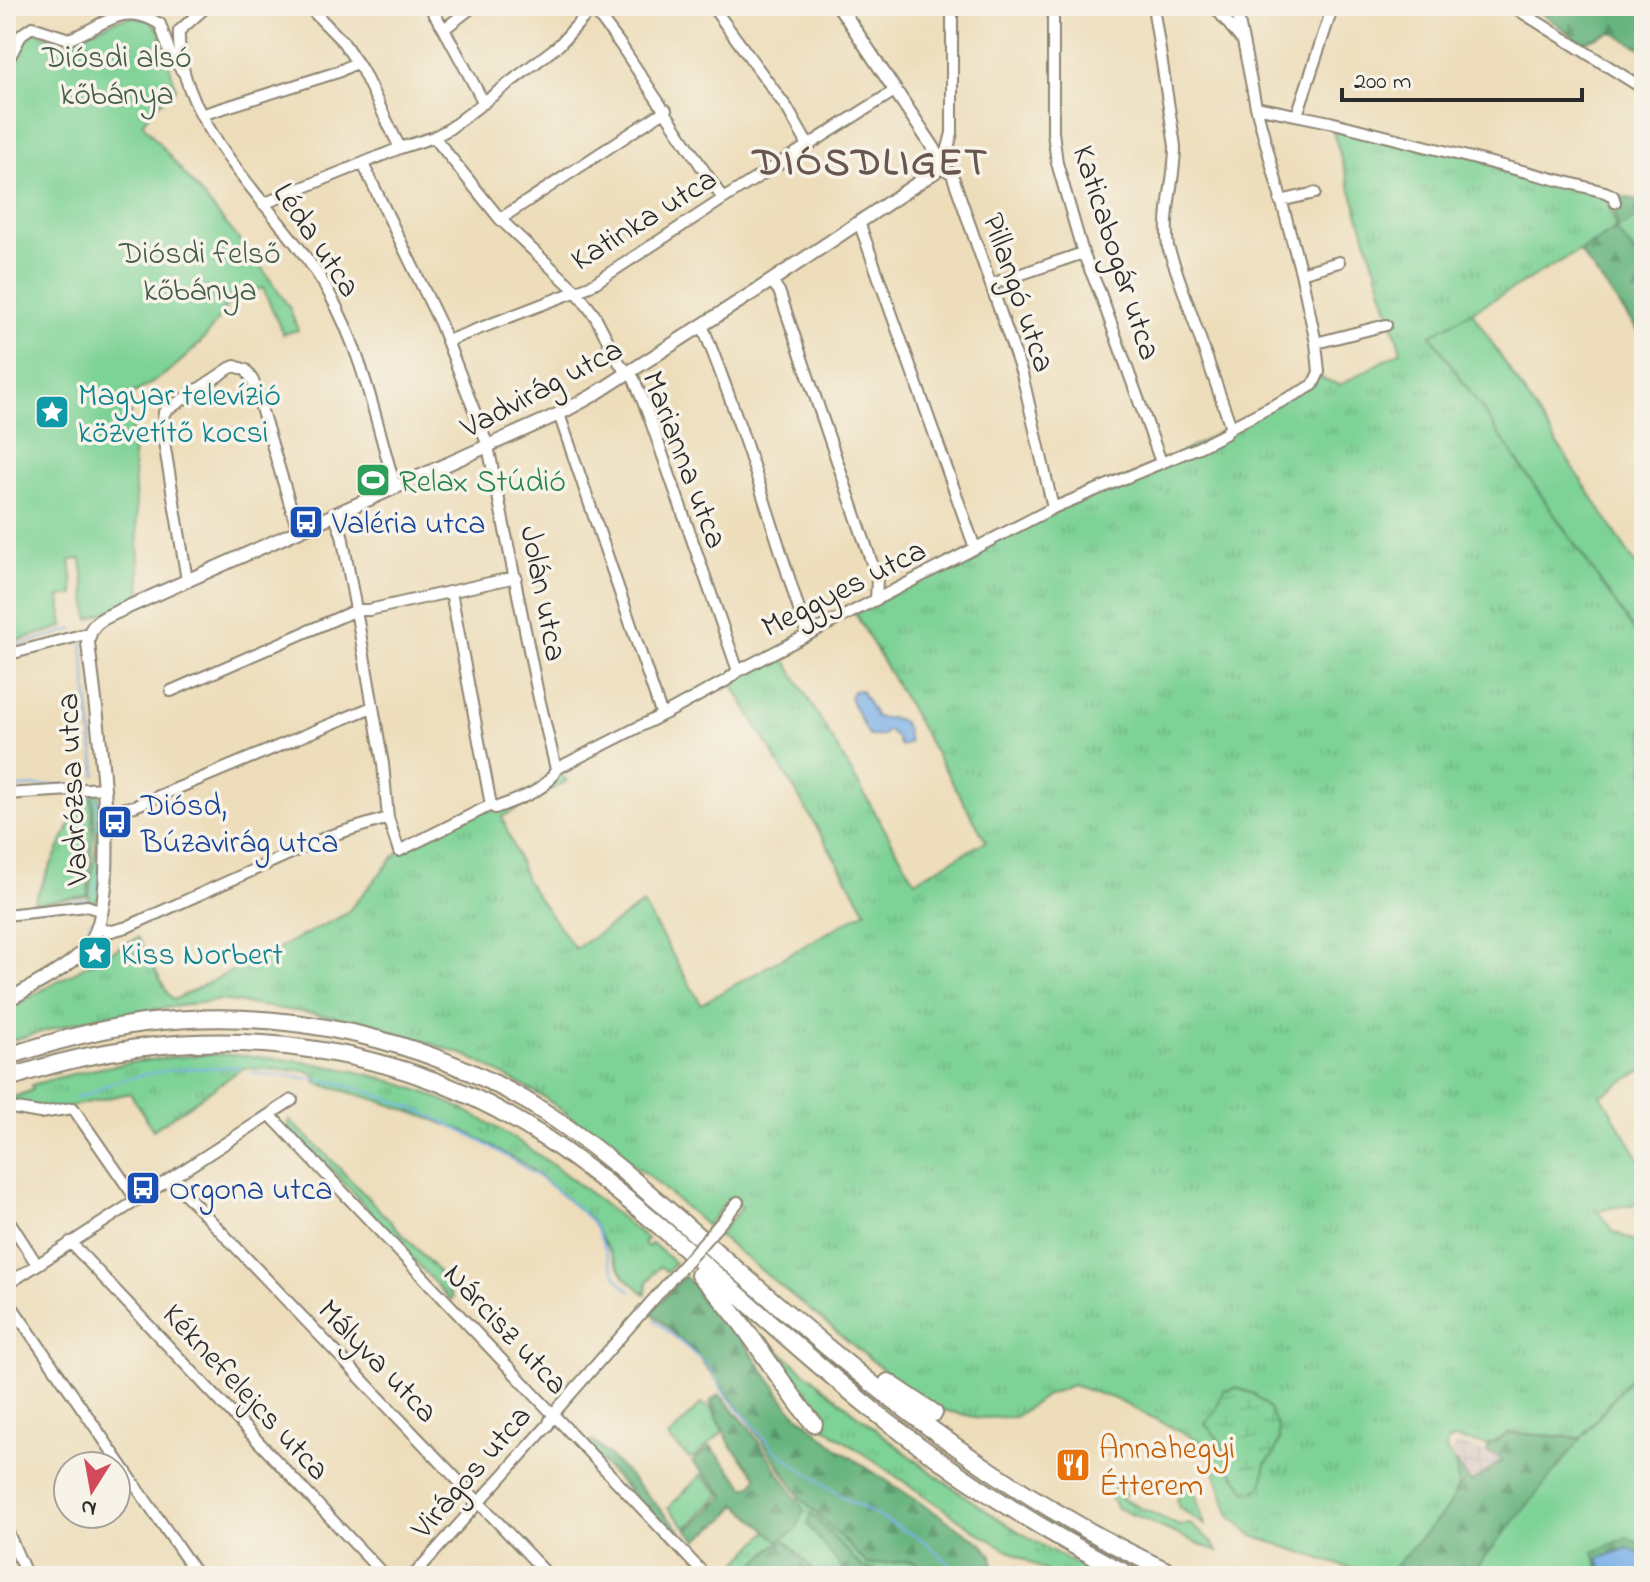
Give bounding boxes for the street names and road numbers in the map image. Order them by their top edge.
street label: Katicabogár utca [1058,140,1172,367]
street label: Katinka utca [563,157,727,285]
street label: Léda utca [259,174,371,308]
street label: Pillangó utca [968,207,1066,379]
street label: Vadvirág utca [452,328,632,453]
street label: Marianna utca [627,365,738,556]
street label: Jolán utca [505,522,578,665]
street label: Meggyes utca [754,528,935,652]
street label: Vadrózsa utca [46,692,103,887]
street label: Nárcisz utca [431,1254,578,1407]
street label: Mályva utca [305,1290,448,1435]
street label: Kéknefelejcs utca [149,1294,339,1493]
street label: Virágos utca [400,1396,544,1551]

